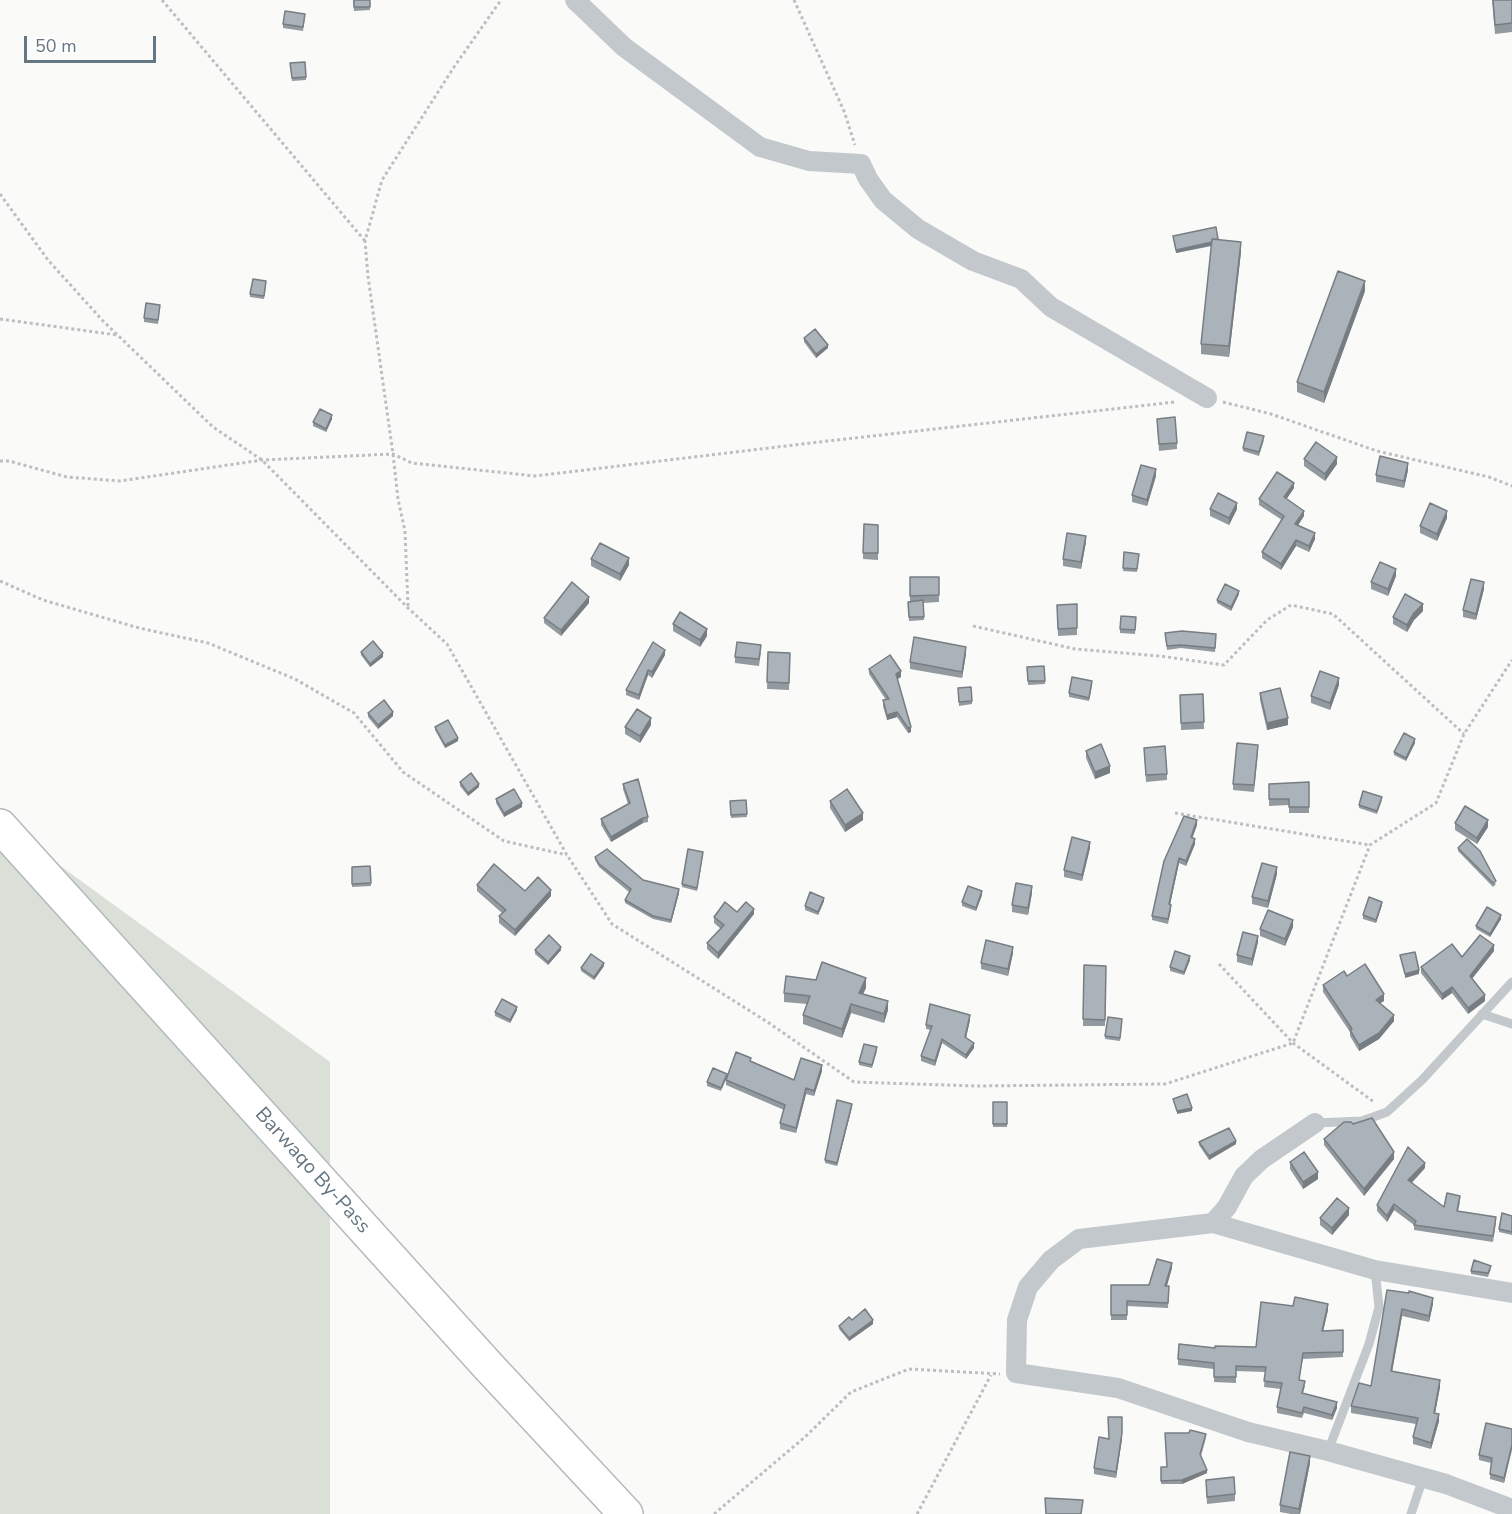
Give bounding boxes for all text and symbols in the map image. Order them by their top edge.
scale bar [27,24,159,62]
text: 50 m [35,34,77,58]
street label: Barwaqo By-Pass [249,1103,375,1239]

